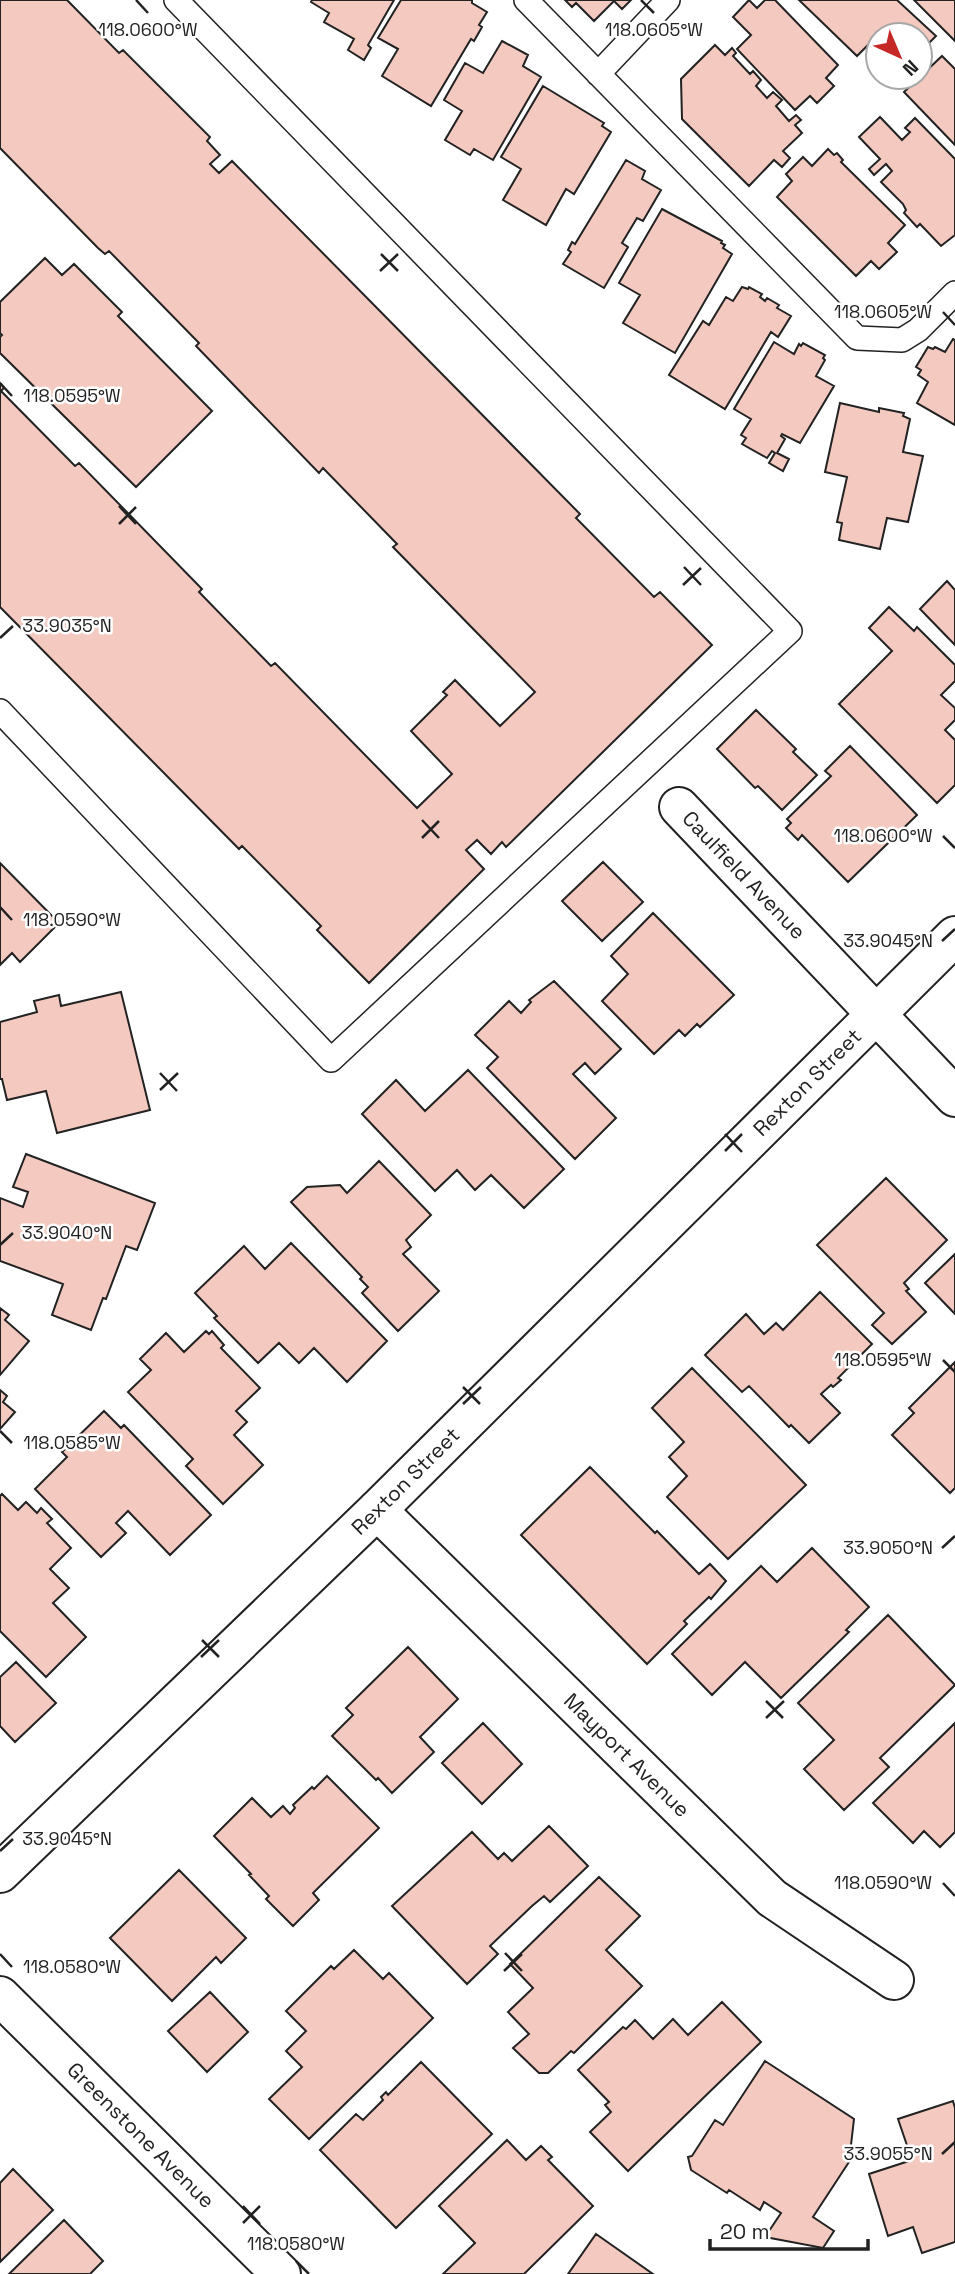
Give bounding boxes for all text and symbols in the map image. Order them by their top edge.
text: 118.0600°W [99,18,198,41]
text: 118.0605°W [605,18,703,41]
north arrow [864,21,934,91]
text: N [897,54,924,81]
text: 118.0605°W [834,300,932,323]
text: 118.0595°W [23,384,121,407]
text: 33.9035°N [22,614,112,637]
street label: Caulfield Avenue [677,805,812,945]
text: 118.0600°W [834,824,933,847]
text: 118.0590°W [23,908,121,931]
text: 33.9045°N [843,929,933,952]
street label: Rexton Street [747,1022,867,1142]
text: 33.9040°N [22,1221,112,1244]
text: 118.0595°W [834,1348,932,1371]
street label: Rexton Street [345,1421,465,1541]
text: 118.0585°W [23,1431,121,1454]
text: 33.9050°N [843,1536,933,1559]
street label: Mayport Avenue [558,1687,696,1823]
text: 33.9045°N [22,1827,112,1850]
text: 118.0590°W [834,1871,932,1894]
text: 118.0580°W [23,1955,121,1978]
street label: Greenstone Avenue [62,2056,221,2214]
text: 33.9055°N [843,2142,933,2165]
scale bar [710,2208,867,2252]
text: 20 m [720,2218,770,2245]
text: 118.0580°W [247,2232,345,2255]

